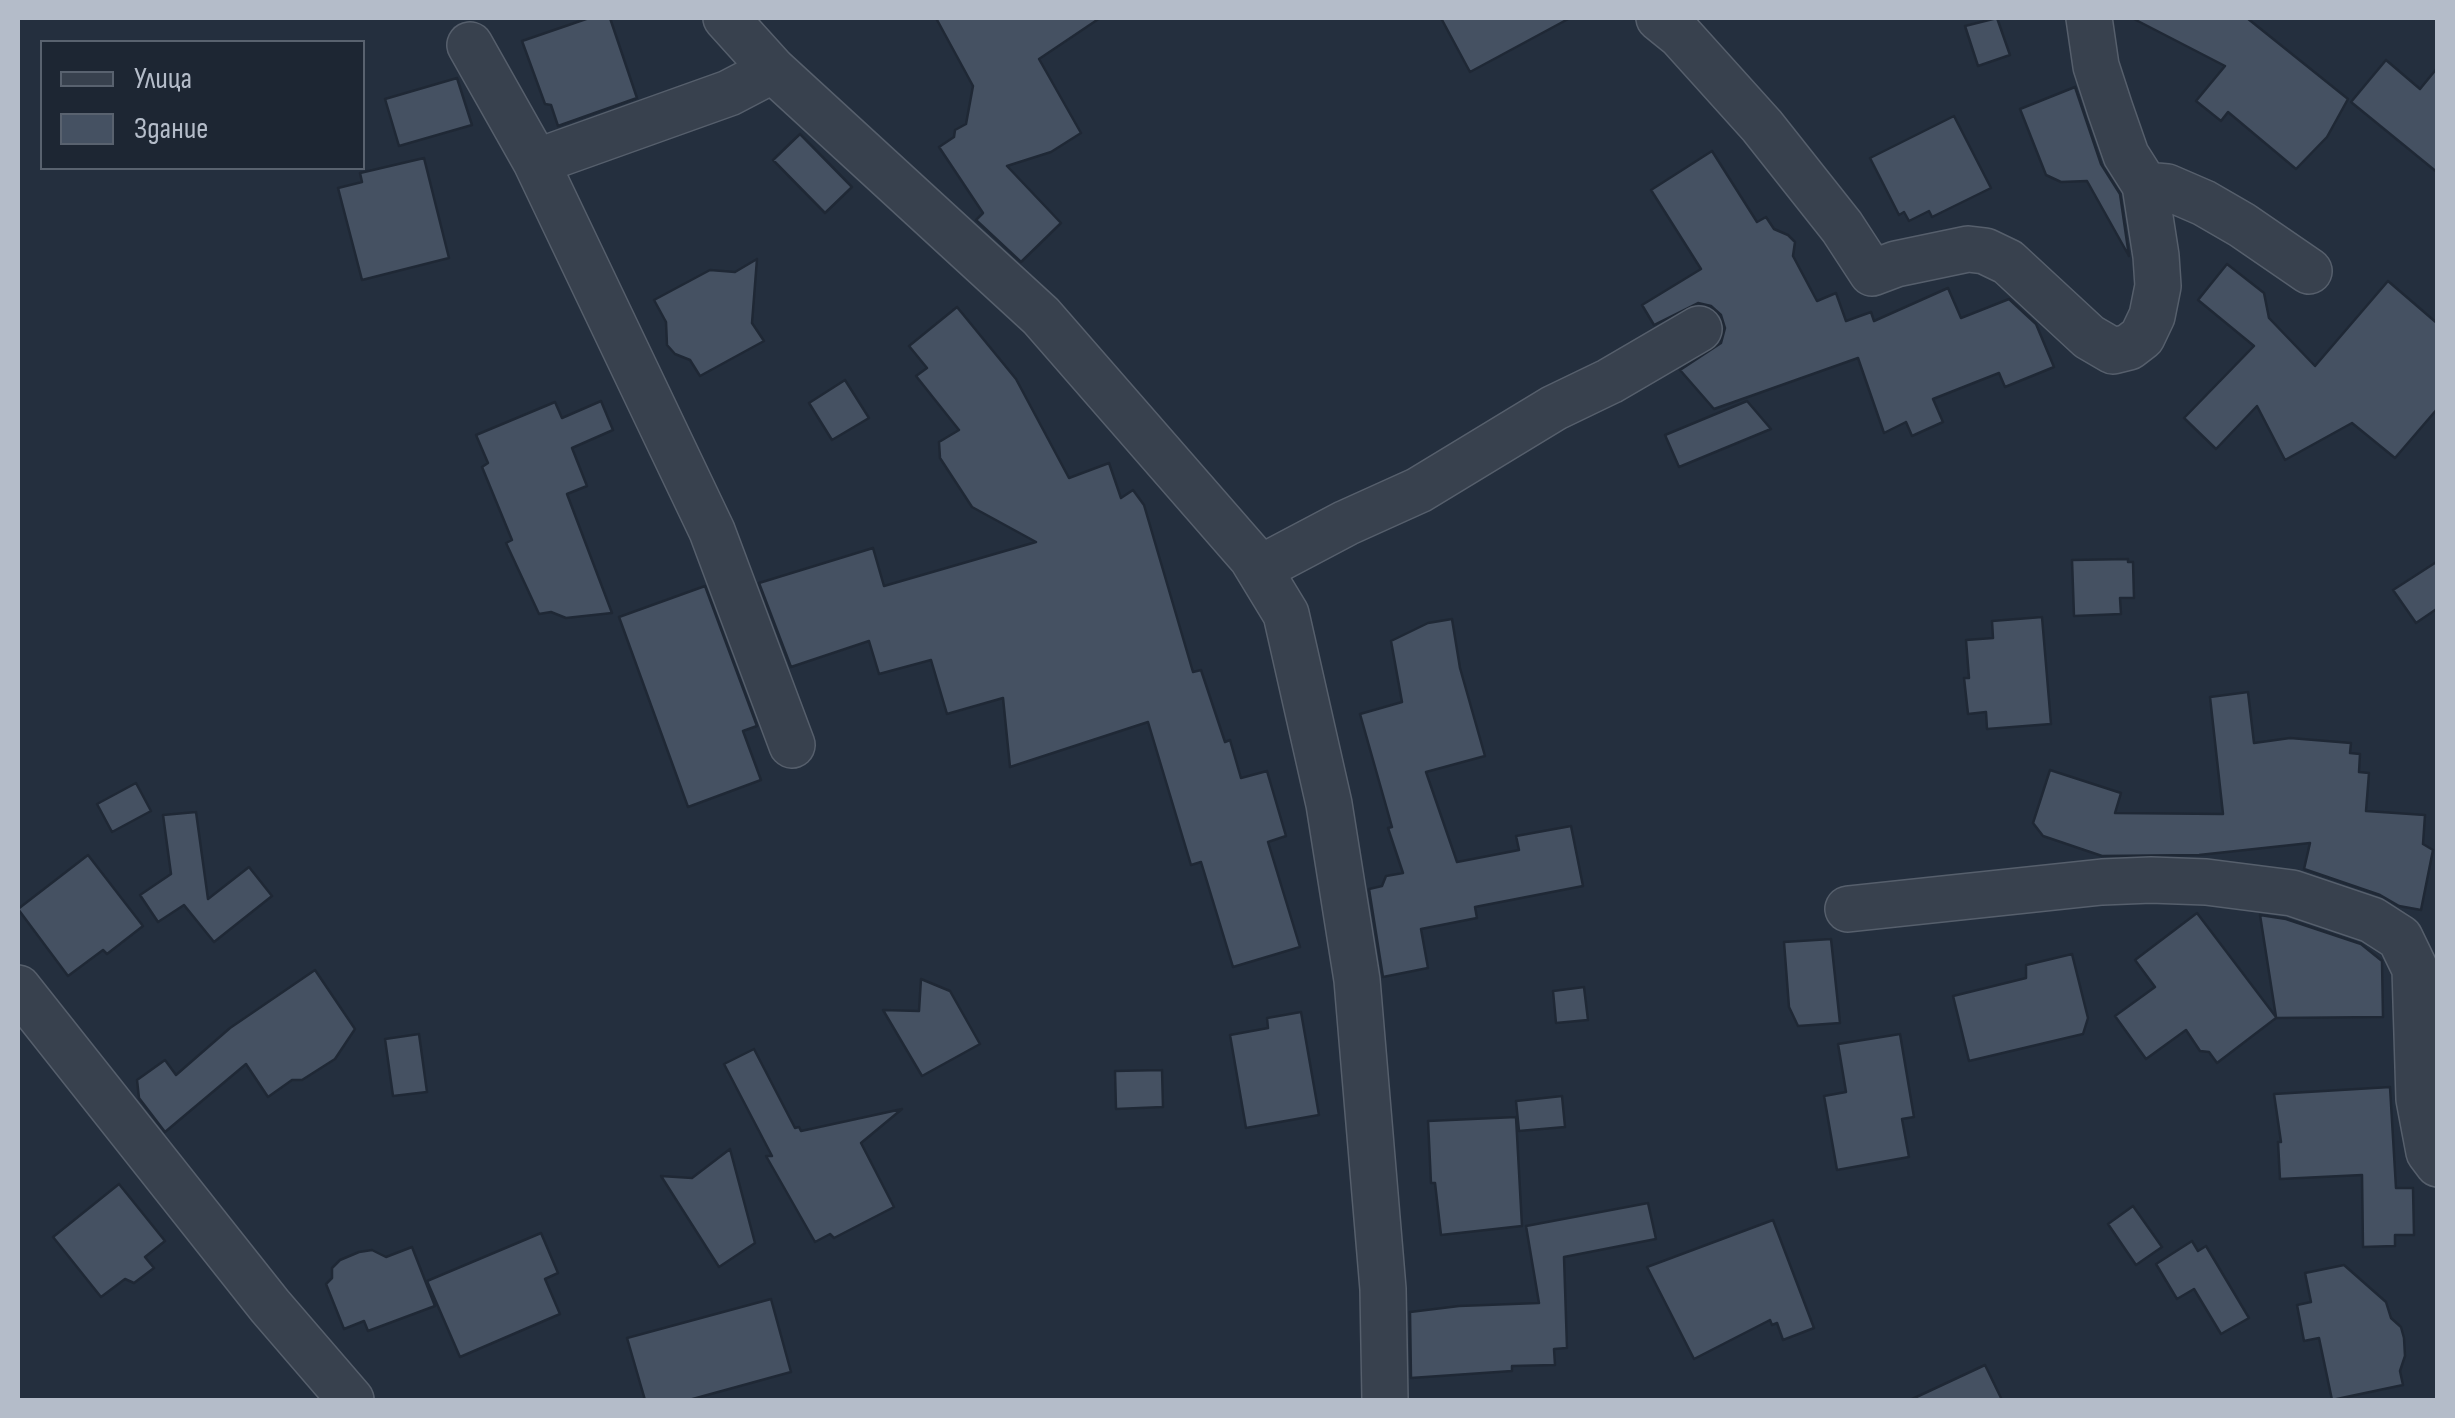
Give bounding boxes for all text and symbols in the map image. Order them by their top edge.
legend [40,40,365,170]
text: Улица [134,61,192,97]
text: Здание [134,111,208,147]

